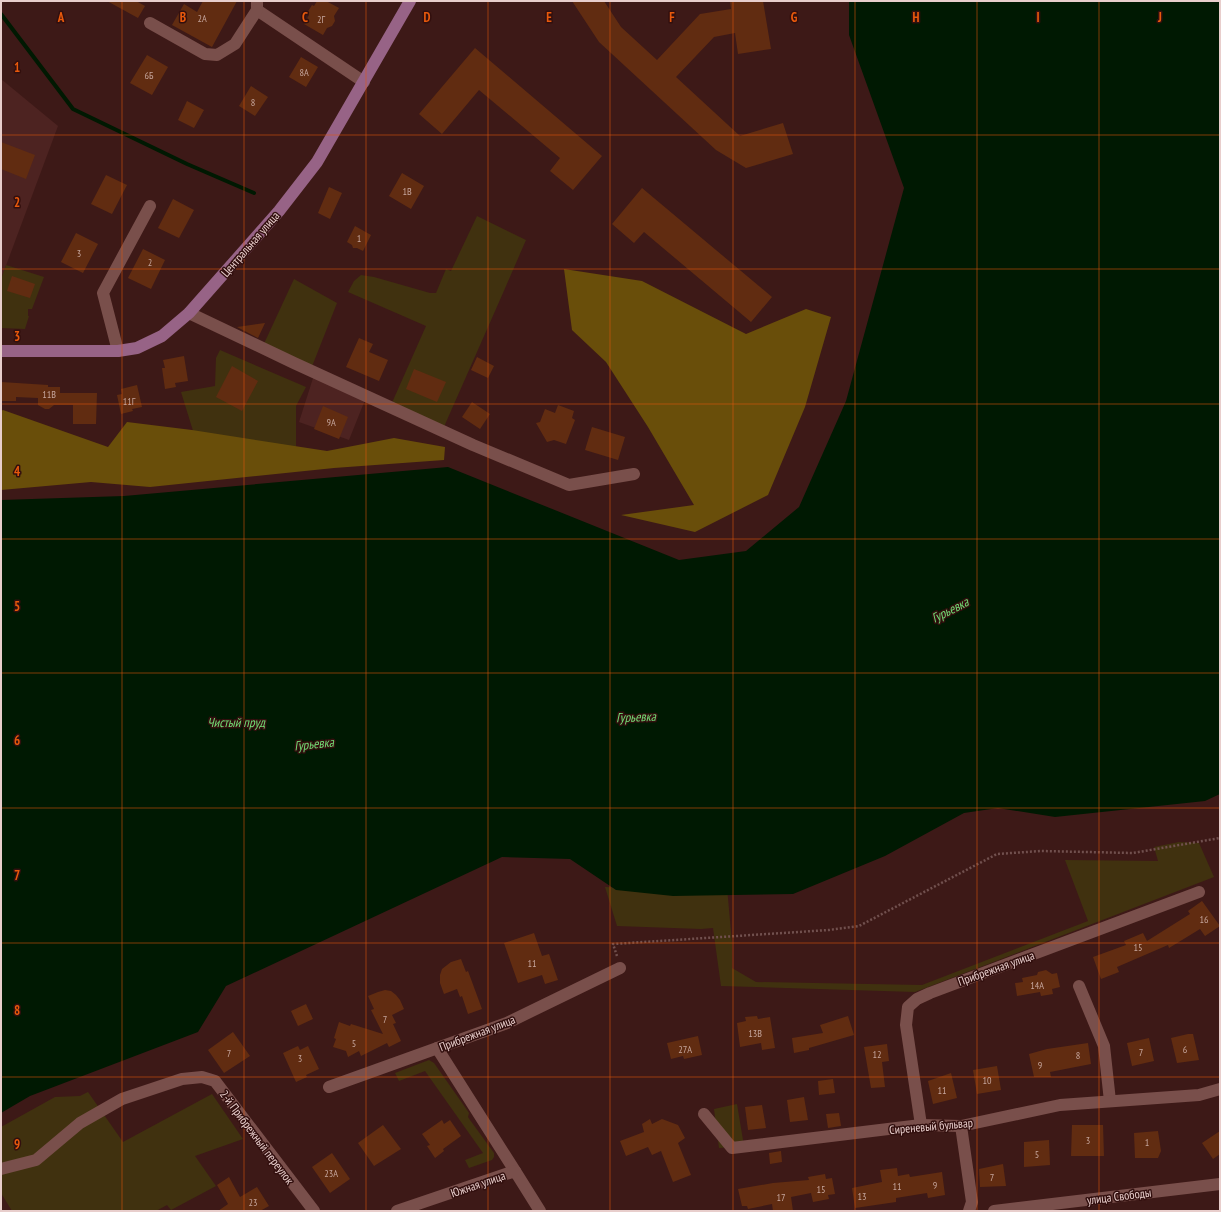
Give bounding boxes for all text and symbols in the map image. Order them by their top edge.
text: A [57,9,65,26]
text: B [180,9,186,26]
text: C [302,9,308,26]
text: D [424,9,431,26]
text: E [546,9,552,26]
text: F [669,9,675,26]
text: G [791,9,798,26]
text: H [913,9,920,26]
text: I [1036,9,1040,26]
text: J [1157,9,1162,26]
house number: 2А [197,12,207,25]
house number: 2Г [317,13,325,26]
text: 1 [14,59,20,76]
house number: 8А [299,66,309,79]
house number: 6Б [145,69,154,82]
house number: 8 [251,96,255,109]
house number: 1В [402,185,412,198]
text: 2 [14,194,20,211]
street label: Центральная улица [218,208,283,280]
house number: 1 [357,232,361,245]
house number: 3 [77,247,81,260]
house number: 2 [148,256,152,269]
text: 3 [14,328,20,345]
house number: 11В [42,388,56,401]
house number: 11Г [123,395,136,408]
house number: 9А [326,416,336,429]
text: 4 [14,463,21,480]
water label: Гурьевка [928,593,972,627]
text: 5 [14,598,20,615]
water label: Гурьевка [616,708,657,726]
water label: Чистый пруд [207,714,266,731]
text: 6 [14,732,20,749]
water label: Гурьевка [293,733,335,755]
text: 7 [14,867,20,884]
house number: 16 [1200,913,1209,926]
house number: 15 [1134,941,1143,954]
street label: Прибрежная улица [956,947,1036,989]
house number: 11 [528,957,537,970]
house number: 14А [1030,979,1044,992]
text: 8 [14,1002,20,1019]
street label: Прибрежная улица [437,1012,517,1054]
house number: 7 [383,1013,387,1026]
house number: 13В [748,1027,762,1040]
house number: 5 [352,1037,356,1050]
house number: 27А [678,1043,692,1056]
house number: 6 [1183,1043,1188,1056]
house number: 7 [1139,1046,1143,1059]
house number: 7 [227,1047,231,1060]
house number: 12 [873,1048,882,1061]
house number: 8 [1076,1049,1080,1062]
house number: 3 [298,1052,302,1065]
house number: 9 [1038,1059,1042,1072]
house number: 10 [983,1074,992,1087]
house number: 11 [938,1084,947,1097]
street label: 2-й Прибрежный переулок [217,1087,297,1187]
street label: Сиреневый бульвар [889,1115,973,1137]
house number: 3 [1086,1134,1090,1147]
text: 9 [14,1136,20,1153]
house number: 1 [1145,1136,1149,1149]
house number: 5 [1035,1148,1039,1161]
house number: 23А [324,1167,338,1180]
street label: Южная улица [449,1168,507,1200]
house number: 7 [990,1171,994,1184]
house number: 9 [933,1179,937,1192]
house number: 11 [893,1180,902,1193]
house number: 15 [817,1183,826,1196]
street label: улица Свободы [1086,1185,1152,1207]
house number: 13 [858,1190,867,1203]
house number: 17 [777,1191,786,1204]
house number: 23 [249,1196,258,1209]

